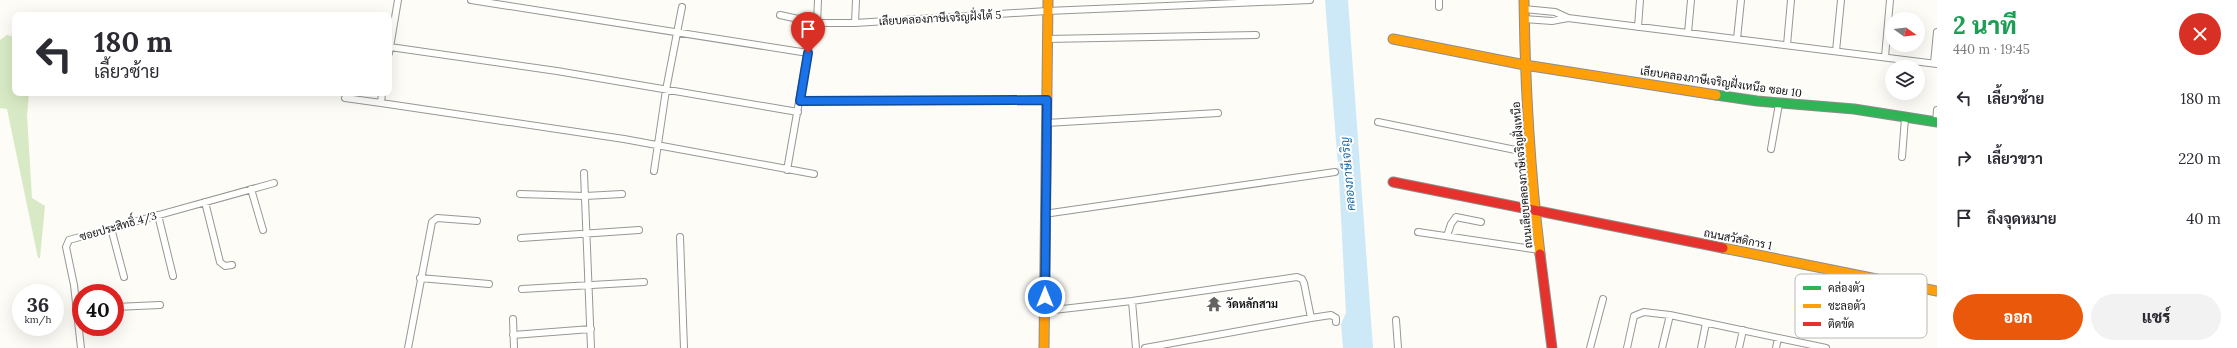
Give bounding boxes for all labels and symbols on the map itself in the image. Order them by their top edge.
street label: เลียบคลองภาษีเจริญฝั่งใต้ 5 [878,4,1002,28]
pin [791,12,825,53]
north arrow [1885,12,1925,52]
street label: เลียบคลองภาษีเจริญฝั่งเหนือ ซอย 10 [1639,60,1803,100]
street label: ถนนเลียบคลองภาษีเจริญฝั่งเหนือ [1505,101,1535,249]
water label: คลองภาษีเจริญ [1337,136,1358,212]
street label: ซอยประสิทธิ์ 4/3 [76,204,159,245]
street label: ถนนสวัสดิการ 1 [1703,226,1773,252]
legend [1795,274,1927,338]
position arrow [1024,276,1066,318]
text: คล่องตัว [1828,281,1865,295]
speed limit sign: 40 [72,284,124,336]
temple icon: วัดหลักสาม [1205,295,1223,313]
place label: วัดหลักสาม [1226,297,1278,311]
text: ชะลอตัว [1828,299,1866,313]
text: ติดขัด [1828,317,1854,331]

